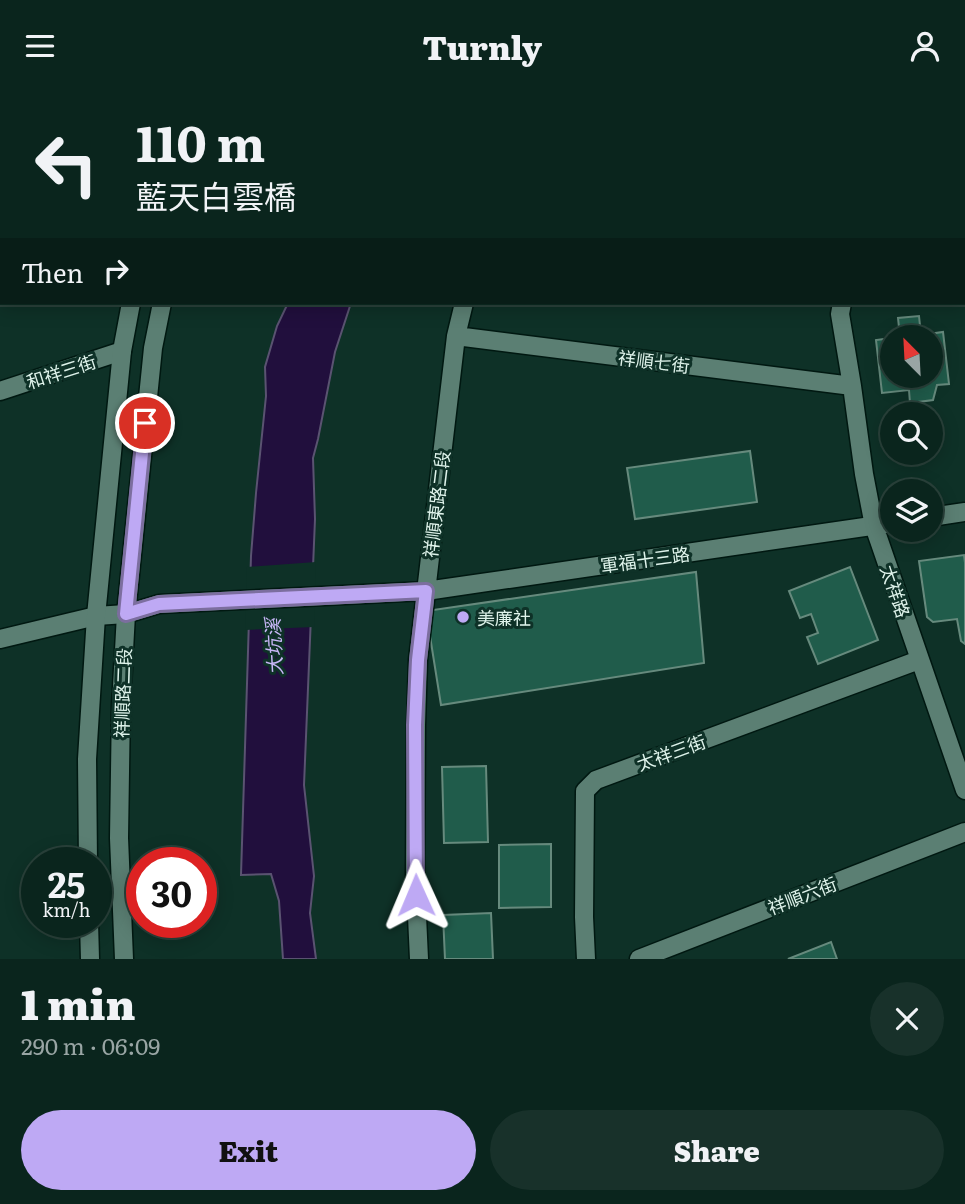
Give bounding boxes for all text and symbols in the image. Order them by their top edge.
text: Turnly [423,22,542,70]
icon: menu [21,27,59,65]
icon: person [906,27,944,65]
text: 110 m [136,104,265,177]
icon: left [21,119,112,210]
text: 藍天白雲橋 [136,171,296,219]
text: Then [21,252,83,291]
icon: right [97,252,135,290]
north arrow [880,325,943,389]
map controls [880,325,943,542]
street label: 祥順七街 [617,343,691,379]
street label: 和祥三街 [23,347,99,395]
pin [115,393,175,453]
button: search [880,402,943,465]
icon: arrive [126,404,164,442]
street label: 祥順東路二段 [416,449,456,559]
button: layers [880,479,943,542]
street label: 軍福十三路 [599,539,691,579]
street label: 太祥路 [874,561,918,621]
place label: 美廉社 [477,604,531,631]
marker: 美廉社 [455,609,471,625]
water label: 大坑溪 [257,615,288,676]
street label: 祥順路二段 [107,648,137,738]
street label: 太祥三街 [633,727,709,777]
speed limit sign: 30 [126,847,217,938]
text: 25 [48,857,85,909]
position arrow [379,858,453,932]
street label: 祥順六街 [764,869,840,921]
text: km/h [43,896,90,923]
text: 1 min [21,971,136,1033]
button: close [870,982,944,1056]
text: 290 m · 06:09 [21,1028,160,1062]
button: Exit [21,1110,476,1190]
button: Share [490,1110,944,1190]

